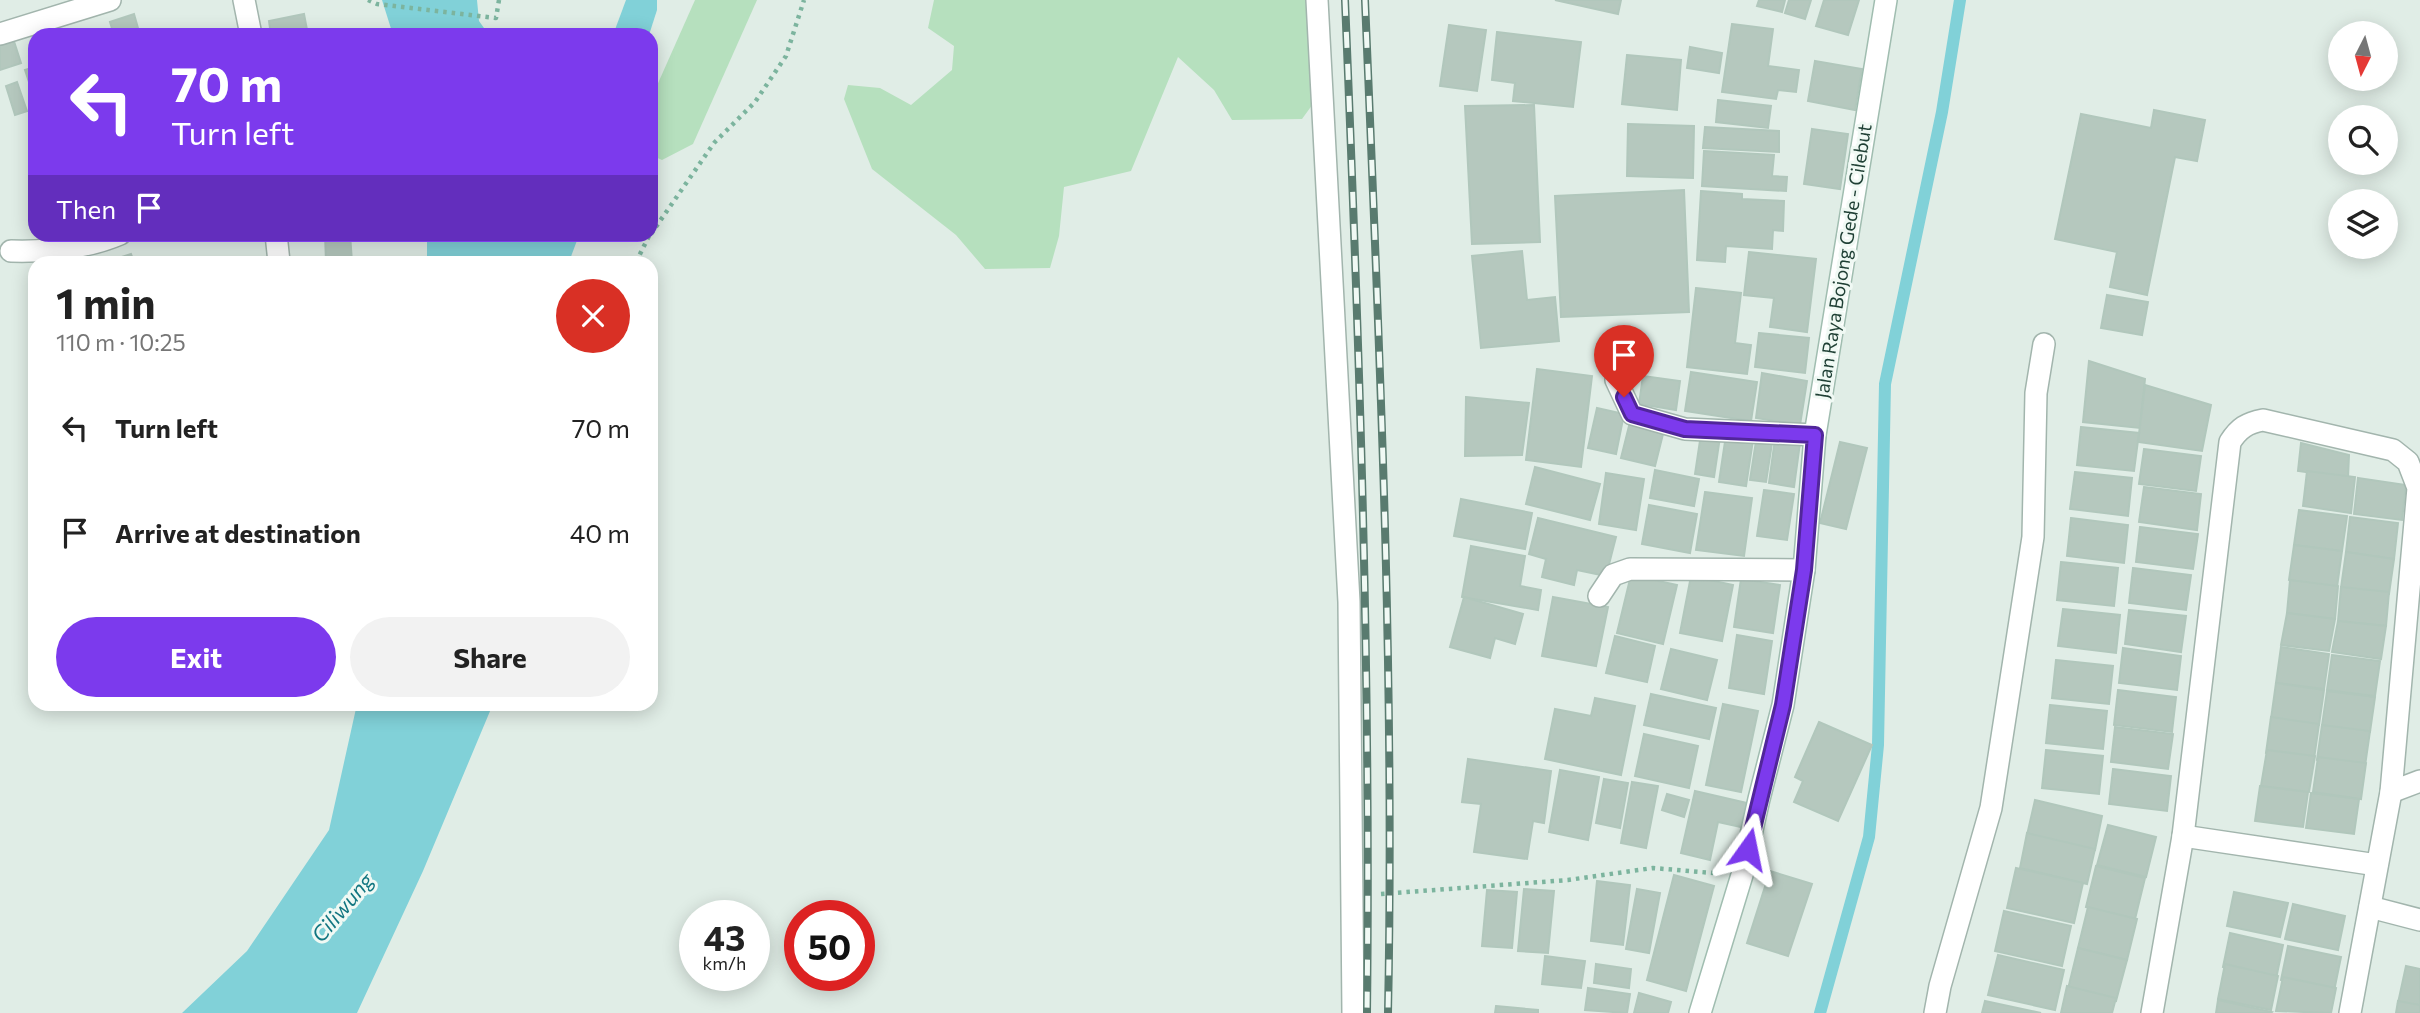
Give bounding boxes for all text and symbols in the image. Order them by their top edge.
north arrow [2328,21,2398,91]
map controls [2328,21,2398,259]
text: 70 m [171,52,282,112]
icon: left [56,56,147,147]
button: search [2328,105,2398,175]
text: Turn left [171,112,295,152]
street label: Jalan Raya Bojong Gede - Cilebut [1809,122,1876,400]
icon: arrive [130,189,168,227]
button: layers [2328,189,2398,259]
text: Then [56,193,116,224]
text: 1 min [56,276,156,328]
button: close [556,279,630,353]
pin [1594,325,1654,397]
text: 110 m · 10:25 [56,328,186,356]
icon: arrive [1605,336,1643,374]
icon: left [56,409,94,447]
text: Turn left [115,412,218,443]
text: 70 m [572,412,630,443]
icon: arrive [56,514,94,552]
text: Arrive at destination [115,517,361,548]
text: 40 m [570,517,630,548]
button: Exit [56,617,336,697]
button: Share [350,617,630,697]
position arrow [1711,812,1785,886]
water label: Ciliwung [306,866,379,947]
speed limit sign: 50 [784,900,875,991]
text: 43 [704,915,745,958]
text: km/h [703,952,746,974]

